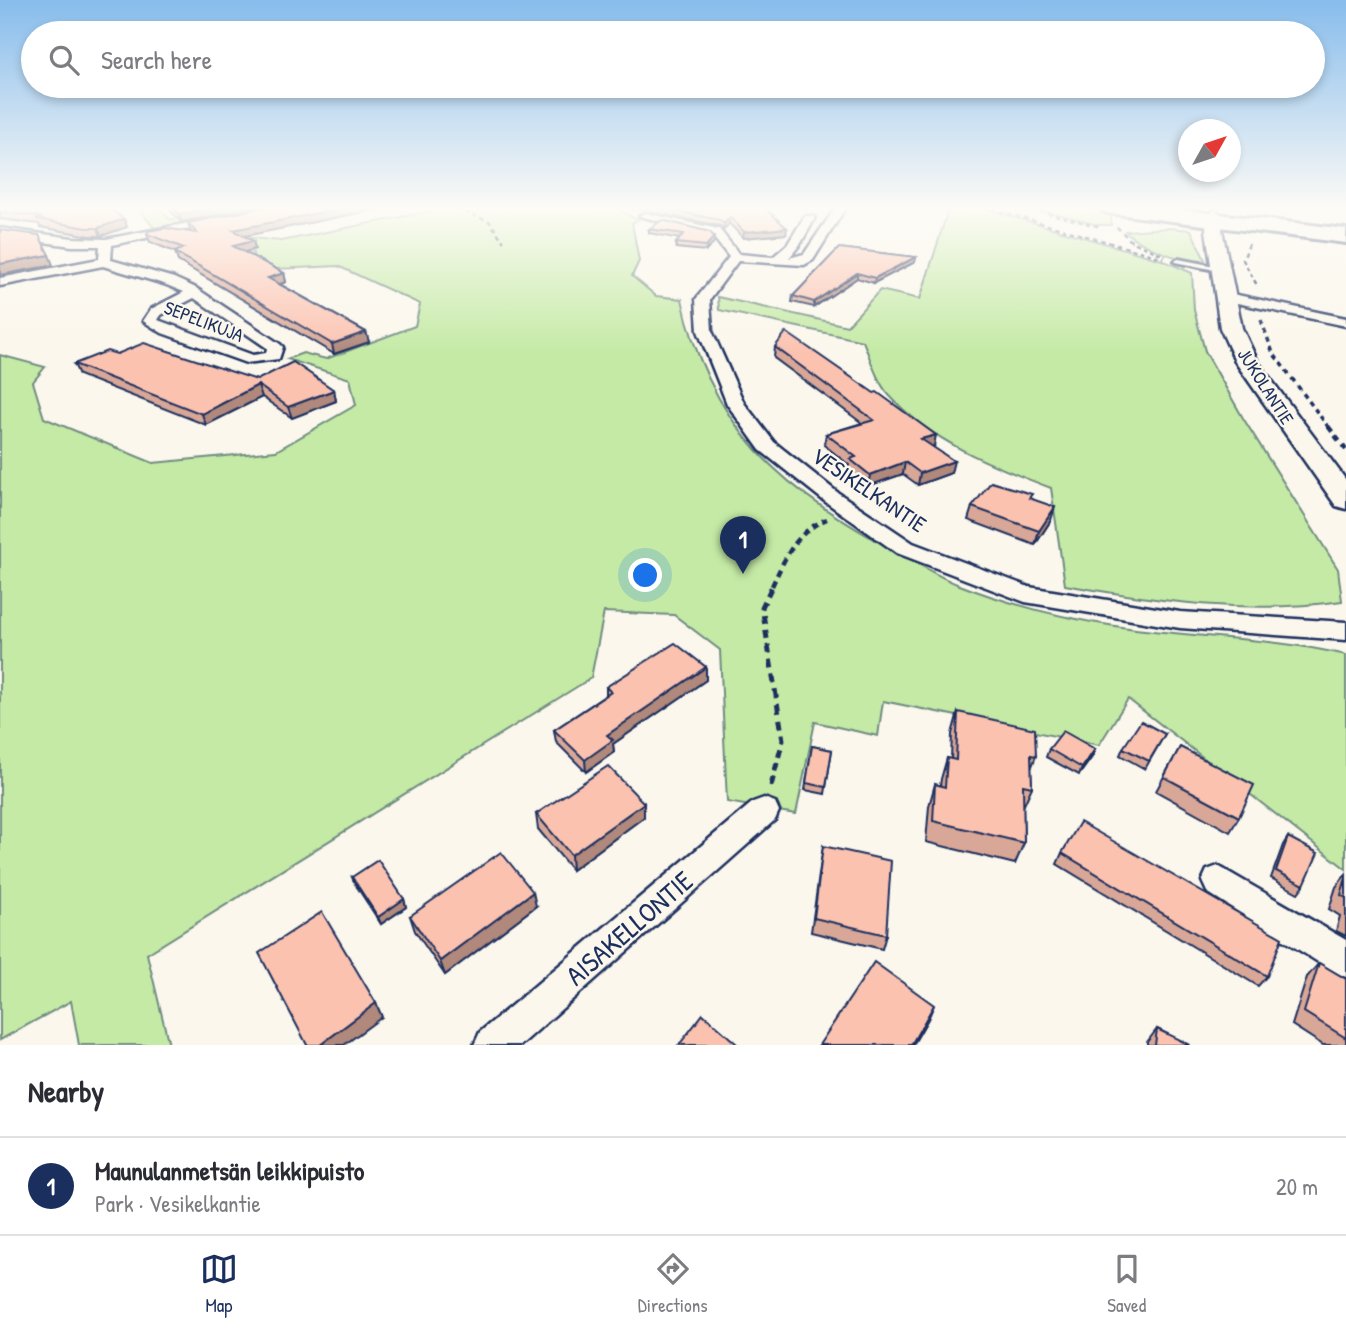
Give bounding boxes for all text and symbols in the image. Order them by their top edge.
search box [21,21,1325,98]
icon: search [45,41,83,79]
text: Search here [101,42,212,77]
north arrow [1178,119,1241,182]
street label: SEPELIKUJA [161,294,247,348]
street label: JUKOLANTIE [1232,343,1301,430]
street label: VESIKELKANTIE [806,440,933,539]
pin: 1 [720,516,766,574]
your location [628,558,662,592]
street label: AISAKELLONTIE [557,862,701,994]
text: Nearby [28,1071,104,1111]
text: Maunulanmetsän leikkipuisto [95,1153,364,1188]
text: 1 [47,1171,55,1202]
text: 20 m [1276,1171,1318,1202]
text: Park · Vesikelkantie [95,1188,261,1219]
tab: Map [200,1250,238,1318]
tab: Directions [638,1250,708,1318]
tab: Saved [1107,1250,1146,1318]

